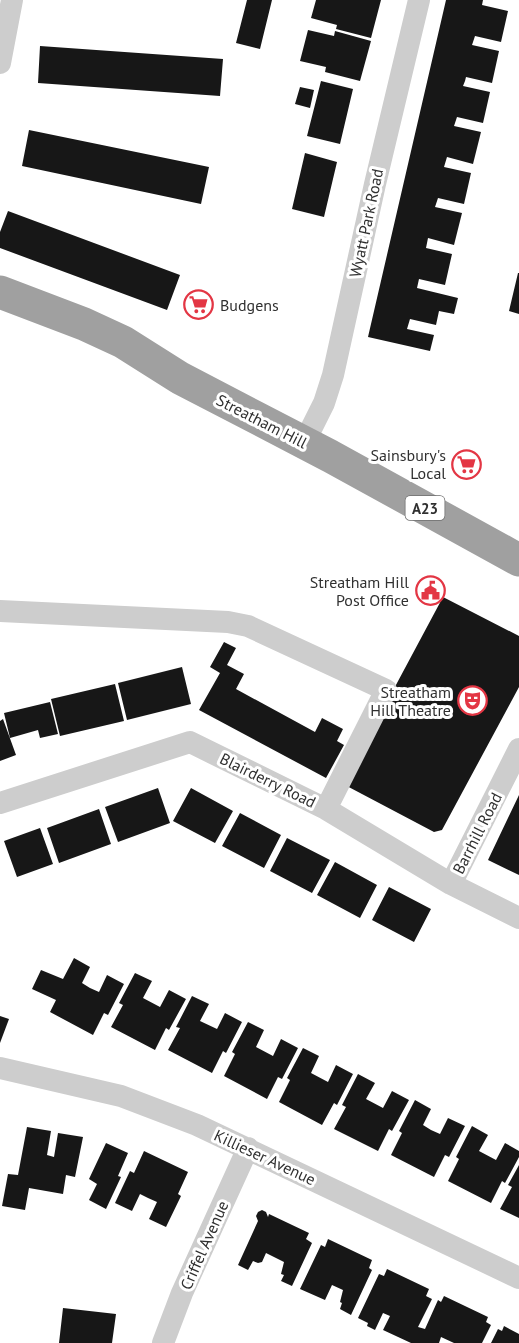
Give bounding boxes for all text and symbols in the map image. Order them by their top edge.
street label: Wyatt Park Road [345,167,387,279]
supermarket icon: Budgens [183,289,215,321]
place label: Budgens [220,295,279,315]
street label: Streatham Hill [213,390,311,453]
place label: Sainsbury's Local [370,445,446,483]
supermarket icon: Sainsbury's Local [451,448,483,480]
road number: A23 [406,496,444,520]
place label: Streatham Hill Post Office [310,572,409,610]
public building icon: Streatham Hill Post Office [414,575,446,607]
place label: Streatham Hill Theatre [370,682,451,720]
theatre icon: Streatham Hill Theatre [456,685,488,717]
street label: Blairderry Road [217,748,319,812]
street label: Barrhill Road [448,789,506,877]
street label: Killieser Avenue [211,1125,319,1189]
street label: Criffel Avenue [176,1197,232,1293]

